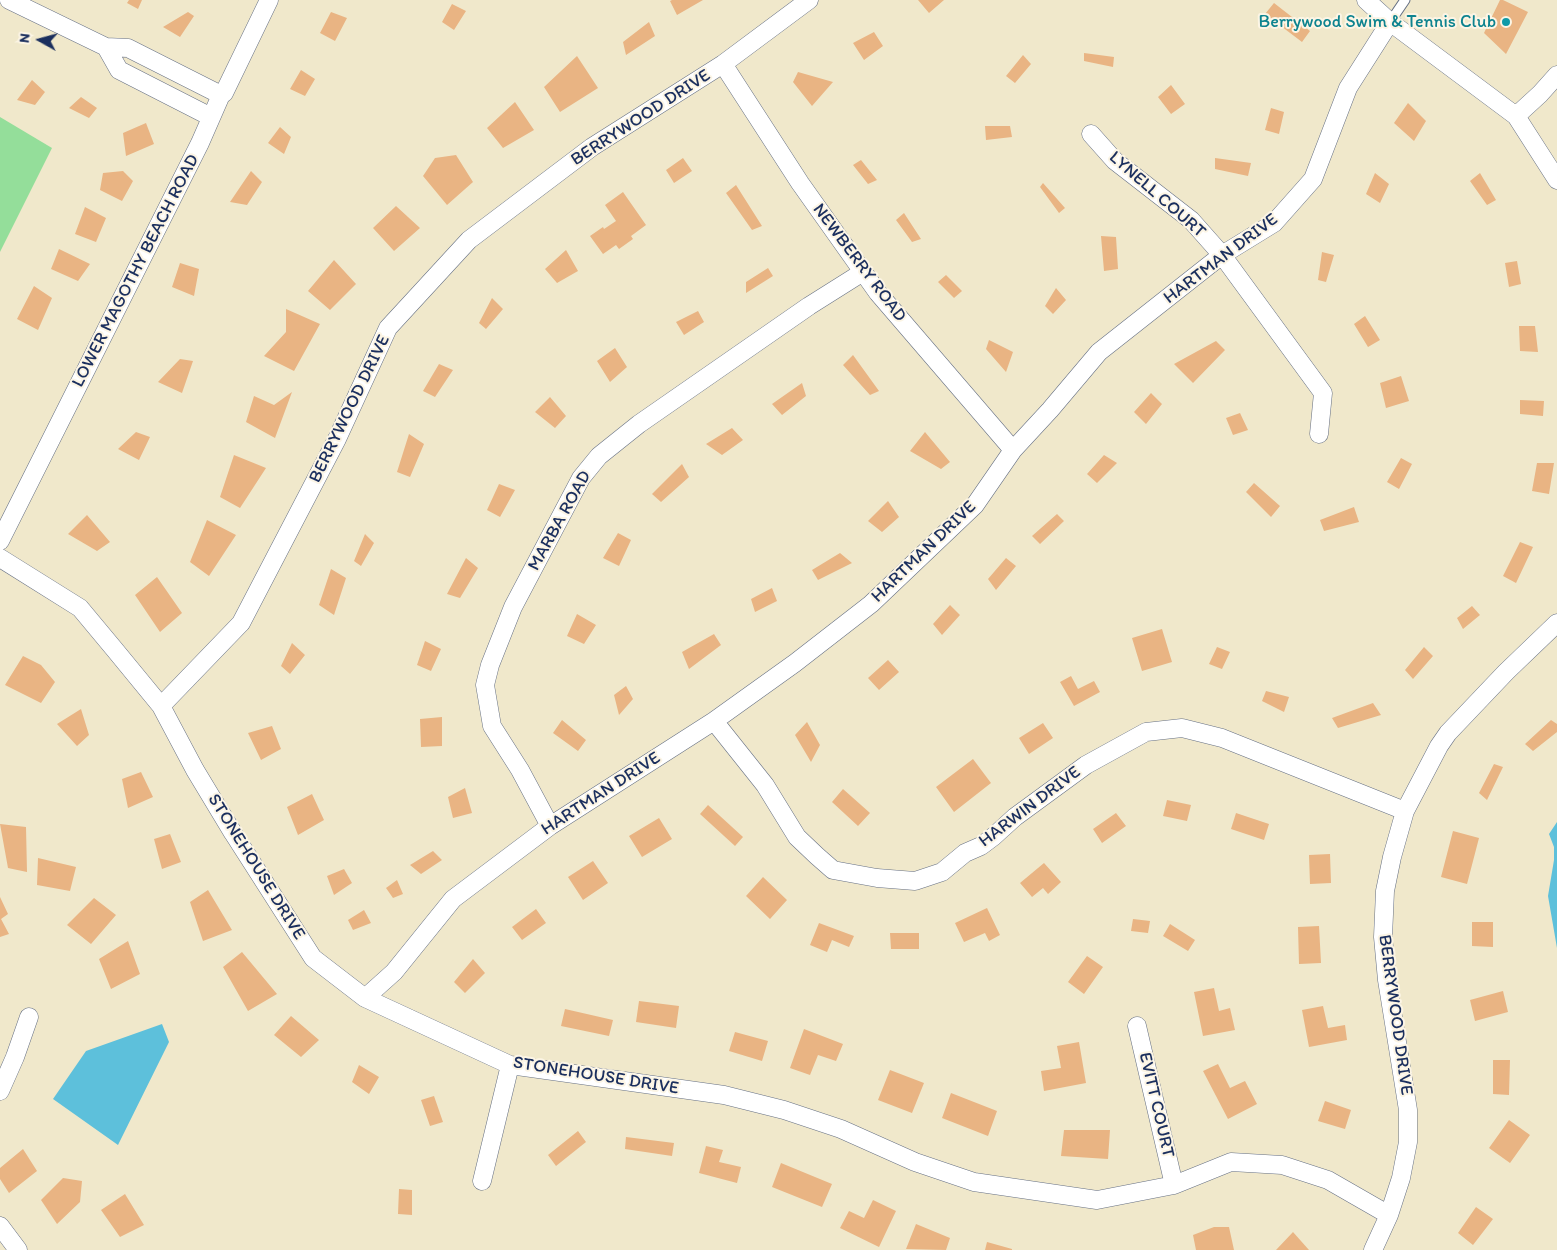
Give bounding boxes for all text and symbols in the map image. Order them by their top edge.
place label: Berrywood Swim & Tennis Club [1259,11,1496,33]
north arrow [15,15,65,65]
marker: Berrywood Swim & Tennis Club [1500,16,1512,28]
text: N [16,32,34,44]
street label: BERRYWOOD DRIVE [567,65,715,171]
street label: LYNELL COURT [1104,147,1210,243]
street label: LOWER MAGOTHY BEACH ROAD [68,151,204,391]
street label: NEWBERRY ROAD [807,200,911,326]
street label: HARTMAN DRIVE [1160,209,1282,309]
street label: BERRYWOOD DRIVE [305,332,395,486]
street label: MARBA ROAD [524,467,596,575]
street label: HARTMAN DRIVE [867,496,981,608]
street label: HARTMAN DRIVE [537,747,665,841]
street label: HARWIN DRIVE [975,762,1085,852]
street label: STONEHOUSE DRIVE [202,790,310,944]
street label: BERRYWOOD DRIVE [1373,933,1417,1097]
street label: EVITT COURT [1133,1050,1179,1160]
street label: STONEHOUSE DRIVE [512,1052,680,1100]

